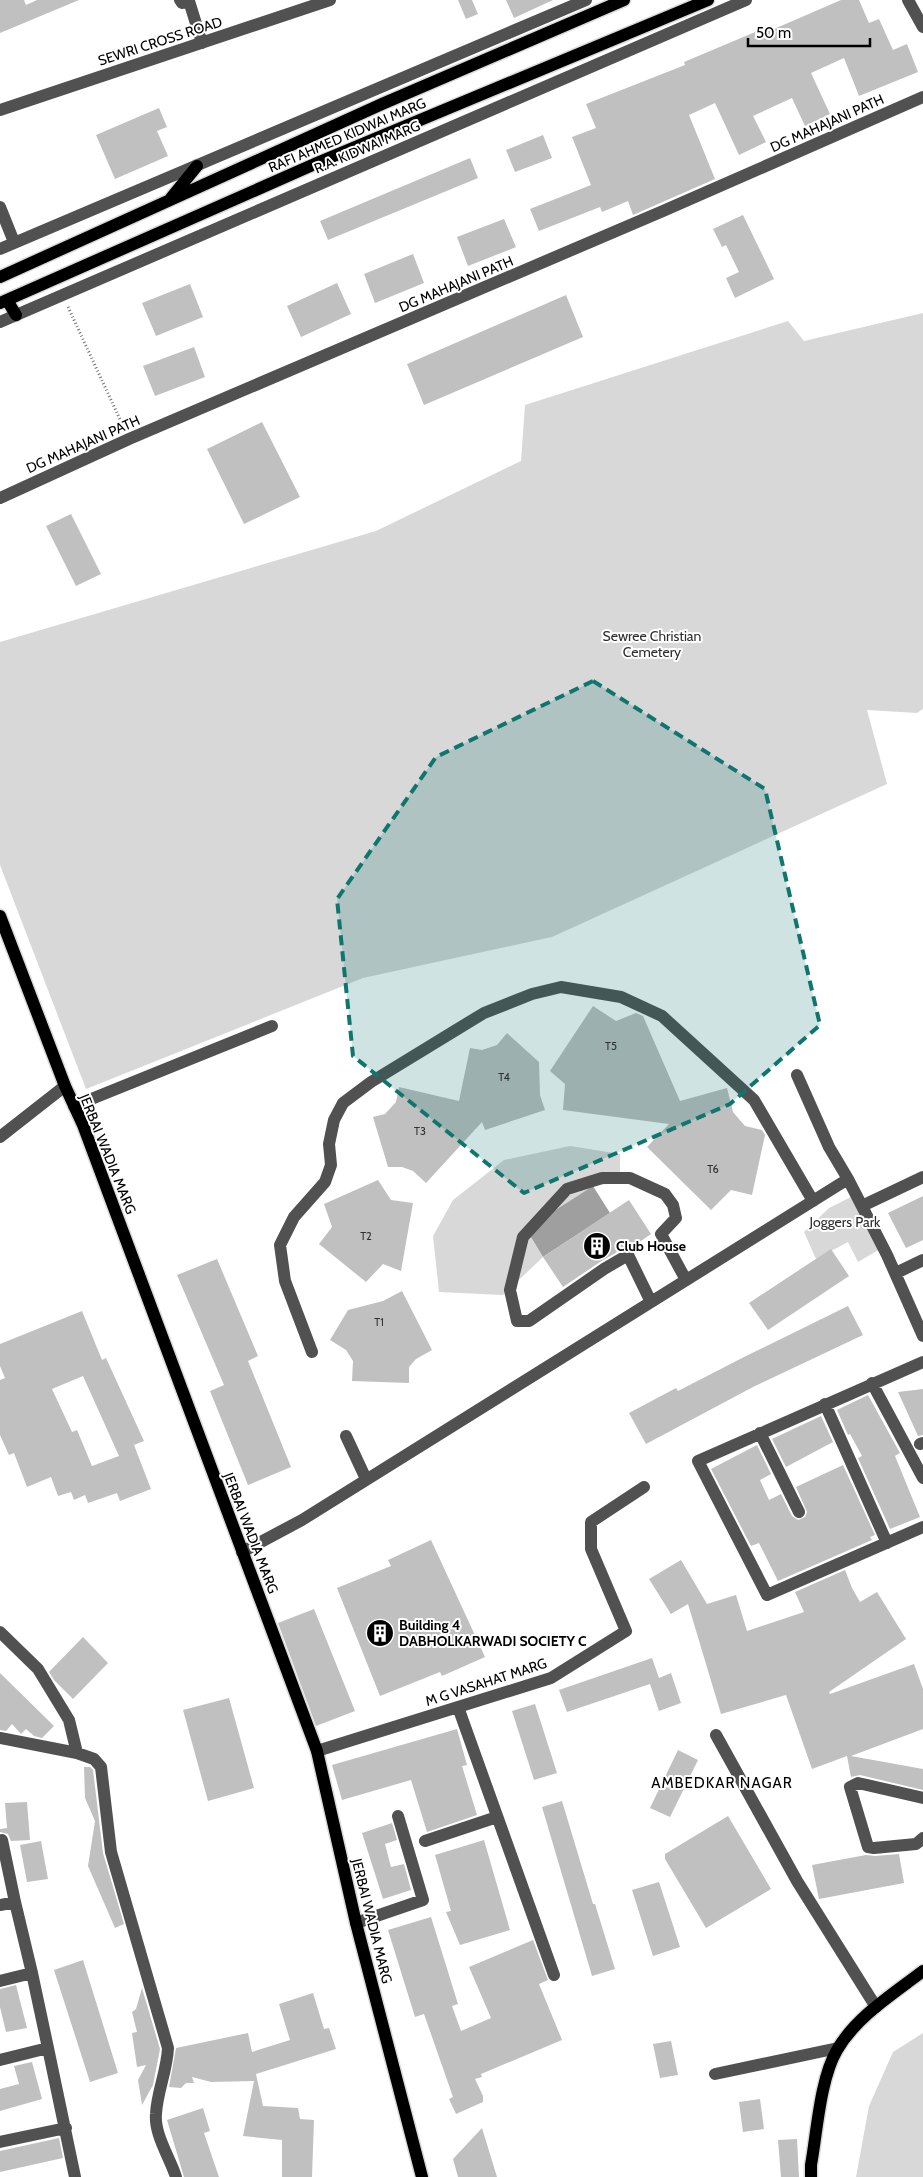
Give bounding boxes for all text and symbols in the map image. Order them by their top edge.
street label: SEWRI CROSS ROAD [96,12,224,70]
scale bar [748,15,870,47]
text: 50 m [756,24,791,42]
street label: DG MAHAJANI PATH [767,90,887,156]
street label: RAFI AHMED KIDWAI MARG [266,94,428,176]
street label: R.A. KIDWAI MARG [311,117,423,177]
street label: DG MAHAJANI PATH [396,252,516,316]
street label: DG MAHAJANI PATH [23,411,143,477]
park label: Sewree Christian Cemetery [603,627,702,661]
house number: T5 [605,1039,617,1053]
house number: T4 [498,1070,511,1084]
street label: JERBAI WADIA MARG [75,1090,140,1217]
house number: T3 [414,1124,426,1138]
house number: T6 [707,1162,719,1176]
park label: Joggers Park [809,1213,881,1231]
house number: T2 [360,1229,372,1243]
building icon: Club House [582,1231,612,1261]
place label: Club House [616,1237,686,1255]
house number: T1 [374,1315,384,1329]
street label: JERBAI WADIA MARG [219,1469,282,1596]
place label: Building 4 DABHOLKARWADI SOCIETY C [399,1616,587,1650]
building icon: Building 4 DABHOLKARWADI SOCIETY C [365,1618,395,1648]
street label: M G VASAHAT MARG [423,1654,549,1710]
district label: AMBEDKAR NAGAR [651,1774,793,1792]
street label: JERBAI WADIA MARG [348,1856,396,1985]

